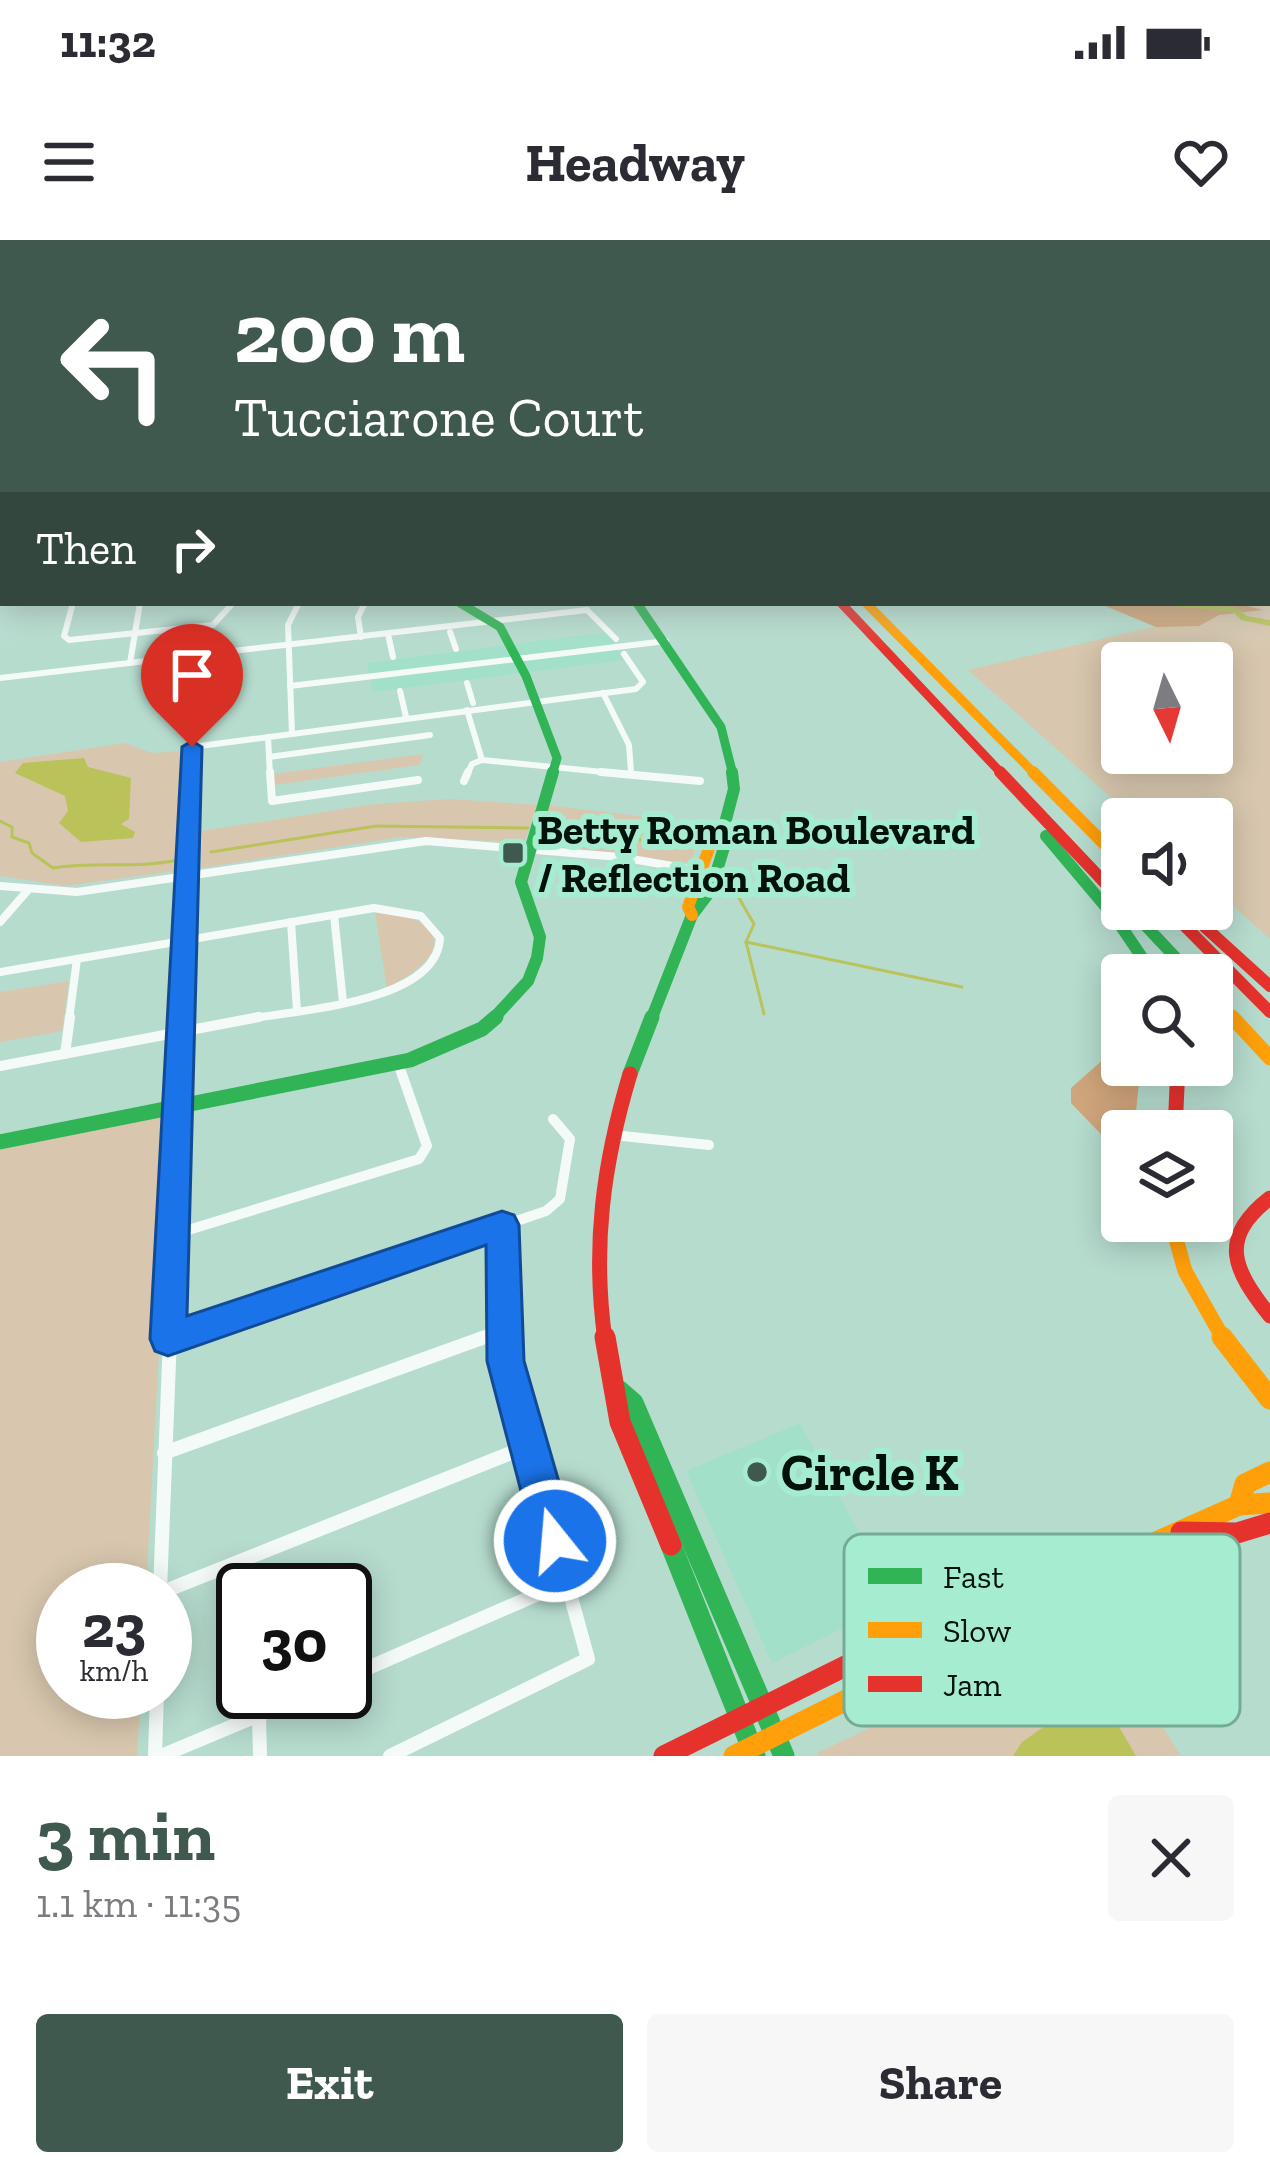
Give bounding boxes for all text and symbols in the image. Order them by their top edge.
text: 11:32 [60,15,156,69]
icon: menu [36,129,102,195]
icon: heart [1168,129,1234,195]
text: Headway [525,130,745,195]
text: 200 m [234,283,465,384]
icon: left [36,288,192,444]
text: Tucciarone Court [234,385,643,450]
icon: right [160,516,226,582]
text: Then [36,522,136,576]
pin [141,624,243,747]
icon: arrive [159,642,225,708]
north arrow [1101,642,1233,774]
map controls [1101,642,1233,1242]
button: sound [1101,798,1233,930]
place label: Betty Roman Boulevard / Reflection Road [537,804,975,903]
marker: Betty Roman Boulevard / Reflection Road [500,840,526,866]
button: search [1101,954,1233,1086]
button: layers [1101,1110,1233,1242]
place label: Circle K [781,1442,959,1503]
marker: Circle K [744,1459,770,1485]
position arrow [492,1478,618,1604]
legend [844,1534,1240,1726]
text: Fast [943,1557,1004,1596]
speed limit sign: 30 [216,1563,372,1719]
text: 23 [82,1590,146,1662]
text: Slow [943,1611,1011,1650]
text: km/h [80,1653,148,1689]
text: Jam [943,1665,1002,1704]
text: 3 min [36,1792,215,1878]
button: close [1108,1795,1234,1921]
text: 1.1 km · 11:35 [36,1880,241,1927]
button: Exit [36,2014,623,2152]
button: Share [647,2014,1234,2152]

